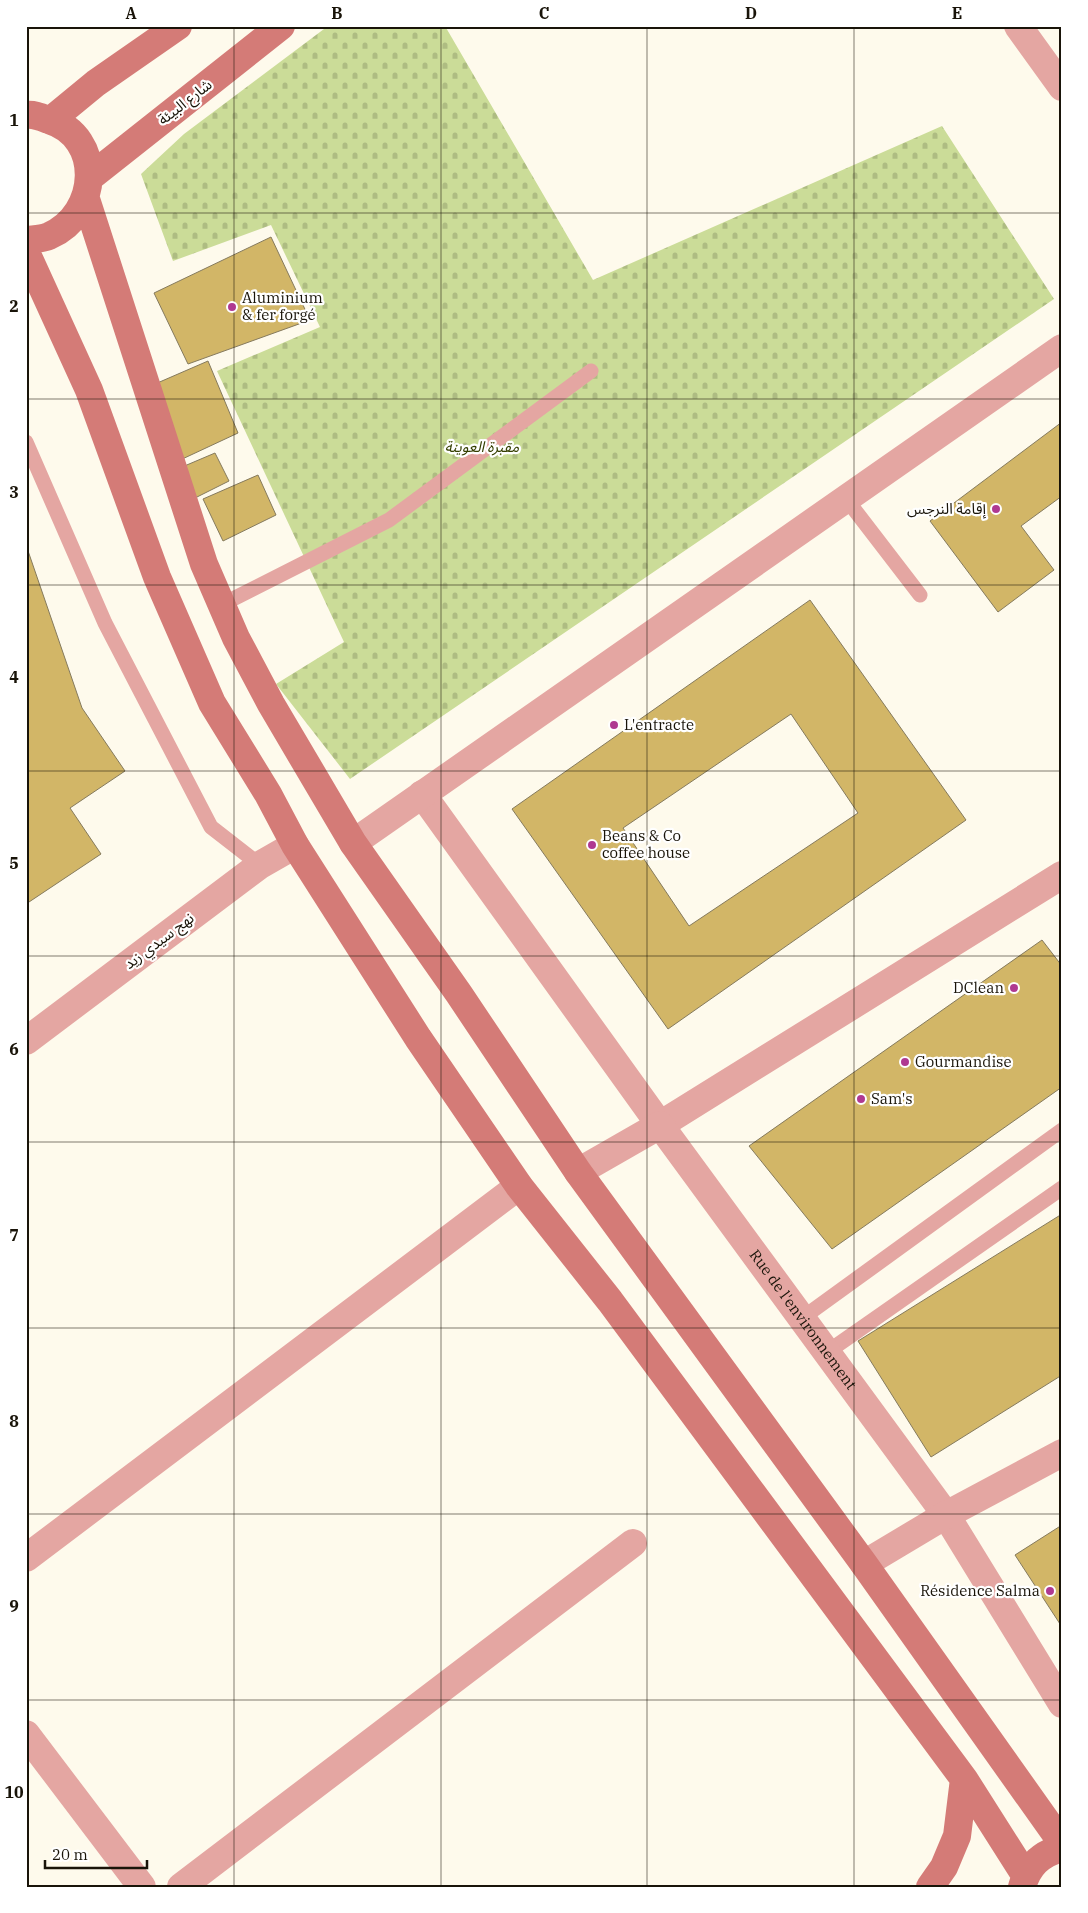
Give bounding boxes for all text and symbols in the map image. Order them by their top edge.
text: A [125,3,137,23]
text: B [331,3,343,23]
text: C [539,3,549,23]
text: D [745,3,757,23]
text: E [952,3,962,23]
street label: شارع البيئة [154,74,218,131]
text: 1 [9,110,19,130]
place label: Aluminium & fer forgé [242,288,323,324]
text: 2 [9,296,19,316]
marker: Aluminium & fer forgé [226,301,238,313]
park label: مقبرة العوينة [445,437,519,456]
text: 3 [9,482,19,502]
place label: إقامة النرجس [907,499,987,519]
marker: إقامة النرجس [990,503,1002,515]
text: 4 [9,667,19,687]
place label: L'entracte [624,715,694,734]
marker: L'entracte [608,719,620,731]
place label: Beans & Co coffee house [602,826,690,862]
marker: Beans & Co coffee house [586,839,598,851]
text: 5 [9,853,19,873]
street label: نهج سيدي زيد [120,908,199,975]
place label: DClean [953,978,1004,997]
marker: DClean [1008,982,1020,994]
text: 6 [9,1039,19,1059]
place label: Gourmandise [915,1052,1011,1071]
marker: Gourmandise [899,1056,911,1068]
place label: Sam's [871,1089,913,1108]
marker: Sam's [855,1093,867,1105]
text: 7 [9,1225,19,1245]
street label: Rue de l'environnement [746,1246,861,1393]
text: 8 [9,1411,19,1431]
place label: Résidence Salma [920,1581,1040,1600]
marker: Résidence Salma [1044,1585,1056,1597]
text: 9 [9,1596,19,1616]
text: 10 [4,1782,24,1802]
scale bar [45,1838,148,1870]
text: 20 m [52,1845,88,1864]

